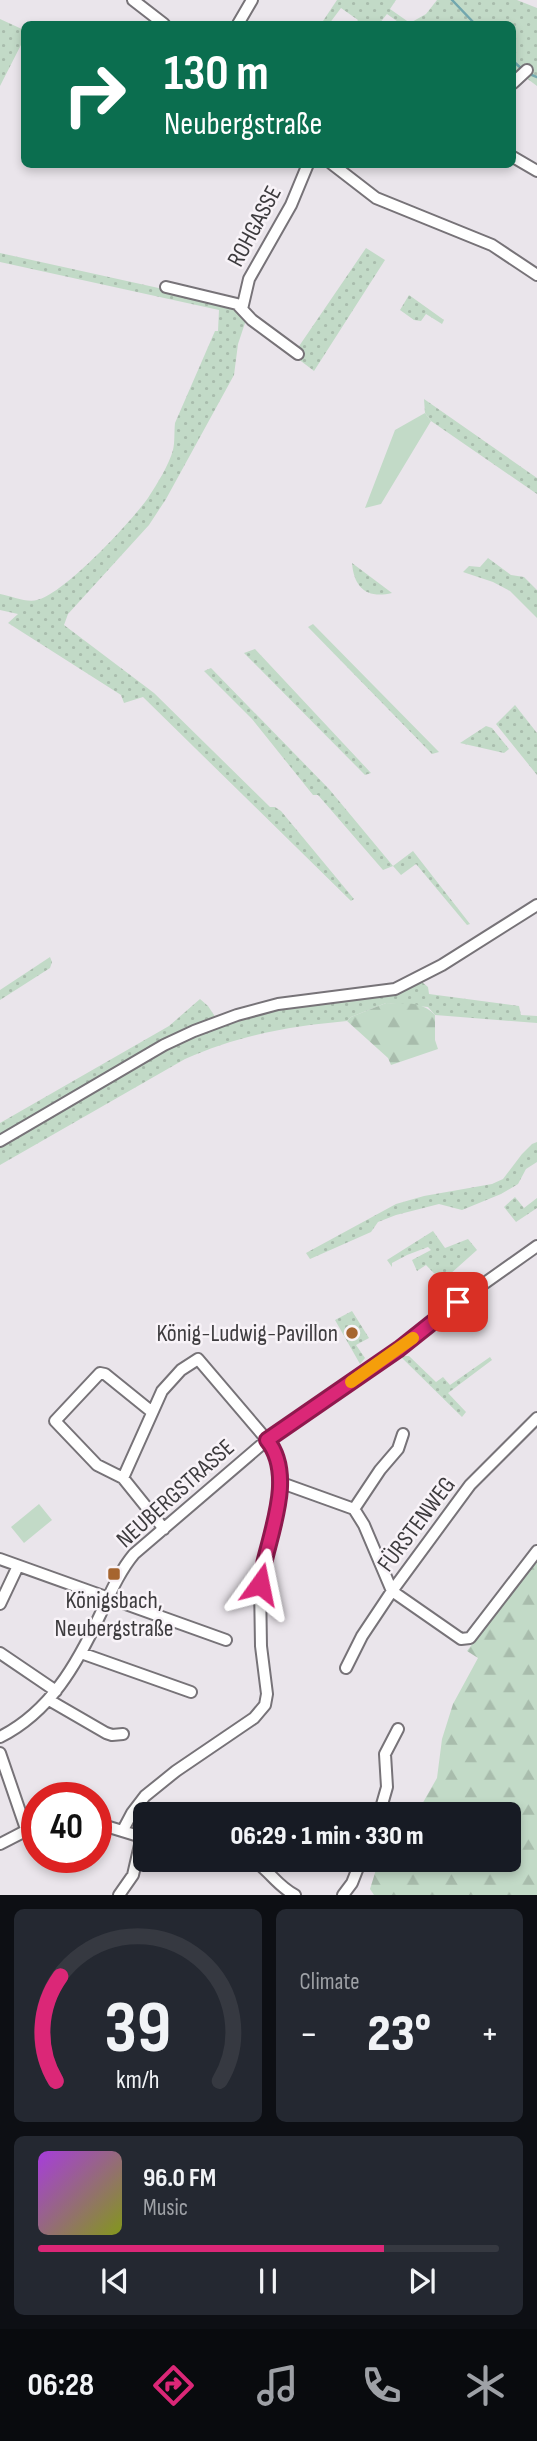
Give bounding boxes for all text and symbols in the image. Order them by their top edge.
text: 130 m [164,45,269,104]
icon: right [49,49,140,140]
text: Neubergstraße [164,105,322,144]
street label: ROHGASSE [221,181,288,272]
pin [428,1272,488,1332]
icon: arrive [439,1283,477,1321]
place label: König-Ludwig-Pavillon [156,1319,338,1348]
marker: König-Ludwig-Pavillon [344,1325,360,1341]
street label: NEUBERGSTRASSE [110,1433,240,1554]
street label: FÜRSTENWEG [371,1471,462,1578]
position arrow [223,1547,297,1621]
marker: Königsbach, Neubergstraße [106,1566,122,1582]
place label: Königsbach, Neubergstraße [55,1586,173,1643]
speed limit sign: 40 [21,1782,112,1873]
text: 06:29 · 1 min · 330 m [231,1821,423,1852]
text: Climate [300,1968,359,1996]
text: 39 [104,1986,171,2074]
text: 23° [367,2003,431,2066]
text: − [300,2012,318,2057]
text: + [480,2012,499,2057]
text: km/h [116,2065,159,2096]
text: 96.0 FM [143,2163,216,2194]
text: Music [143,2194,188,2222]
icon: previous [96,2262,134,2300]
icon: pause [249,2262,287,2300]
icon: next [403,2262,441,2300]
icon: directions [149,2361,198,2410]
icon: music [253,2361,302,2410]
icon: phone [357,2361,406,2410]
icon: climate [461,2361,510,2410]
text: 06:28 [27,2366,94,2405]

